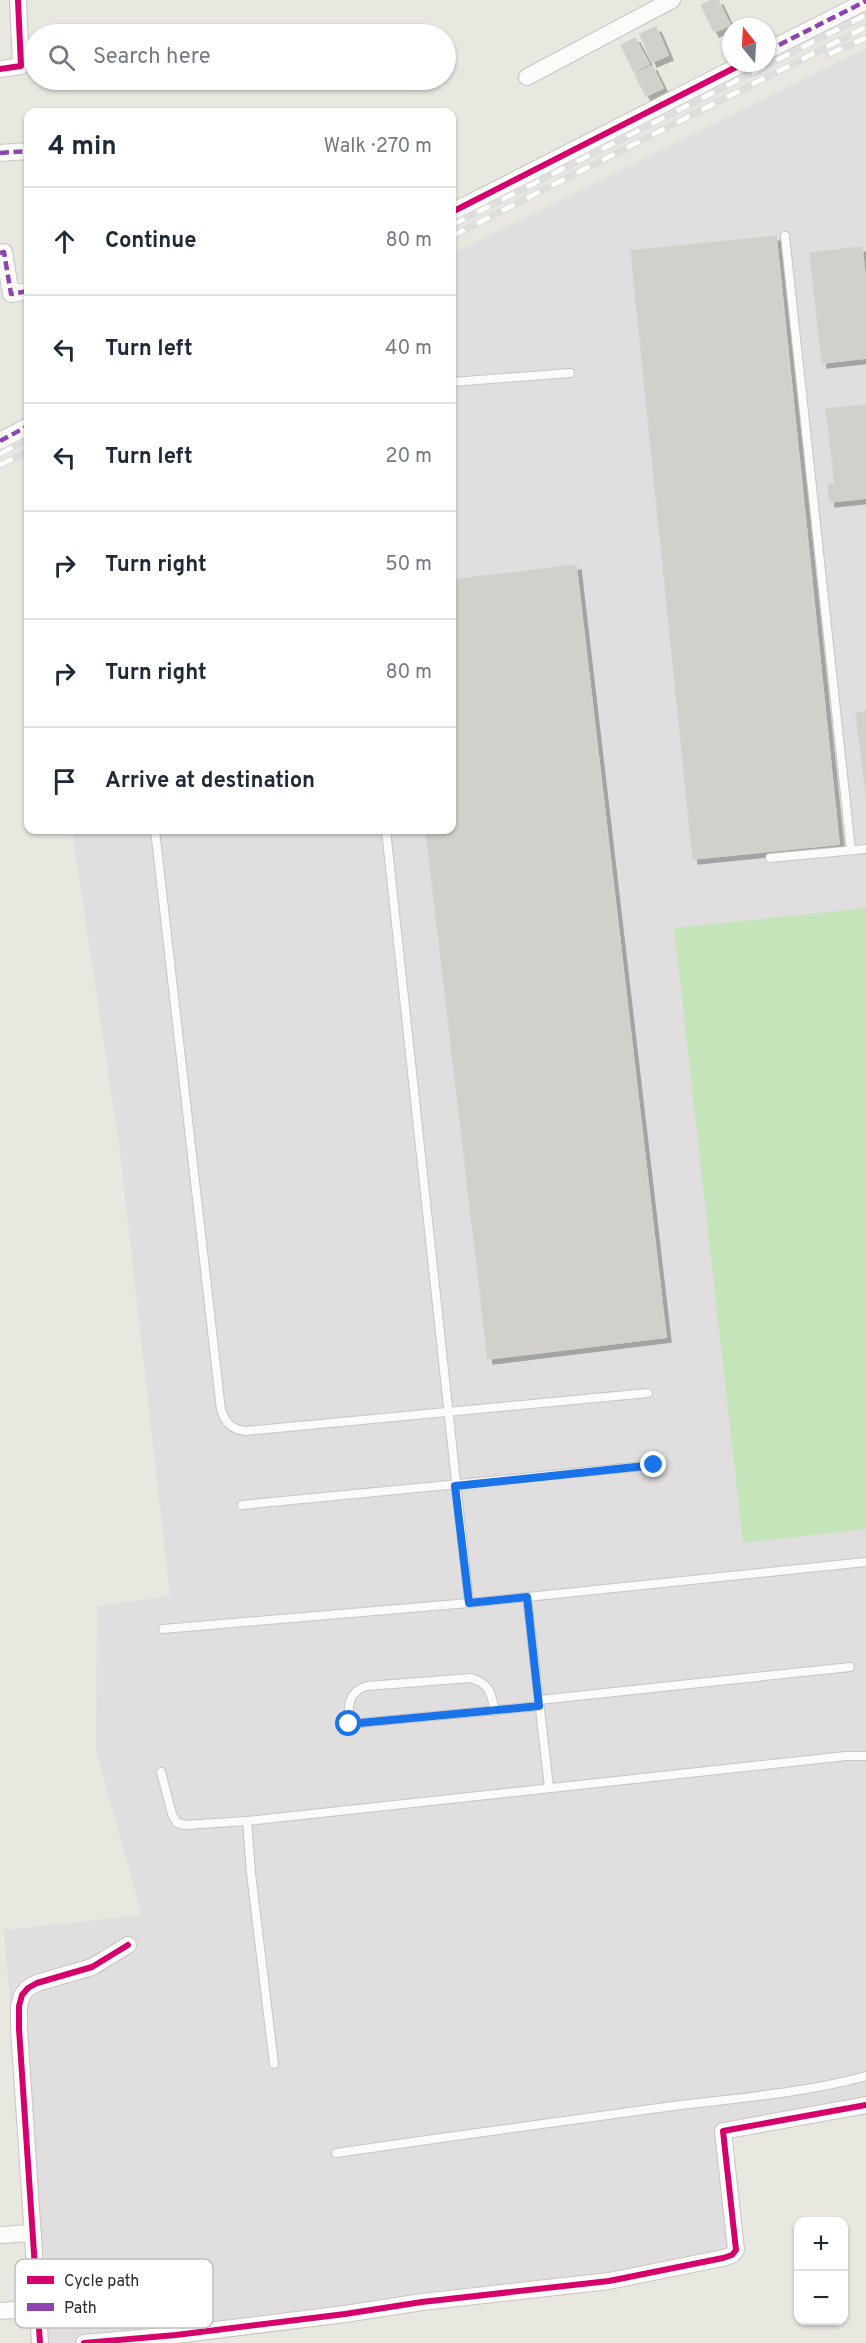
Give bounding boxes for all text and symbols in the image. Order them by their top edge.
north arrow [722,18,776,72]
search box [24,24,456,90]
icon: search [45,41,78,74]
text: Search here [93,44,211,71]
text: 4 min [48,131,117,164]
text: Walk · 270 m [324,134,432,160]
icon: ahead [48,225,81,258]
text: Continue [105,228,196,255]
text: 80 m [386,228,432,254]
icon: left [48,333,81,366]
text: Turn left [105,336,193,363]
text: 40 m [385,336,432,362]
icon: left [48,441,81,474]
text: Turn left [105,444,193,471]
text: 20 m [385,444,432,470]
icon: right [48,549,81,582]
text: Turn right [105,552,207,579]
text: 50 m [385,552,432,578]
icon: right [48,657,81,690]
text: Turn right [105,660,207,687]
text: 80 m [386,660,432,686]
icon: arrive [48,765,81,798]
text: Arrive at destination [105,768,315,795]
route end [640,1451,666,1477]
route start [335,1710,361,1736]
map controls [794,2217,848,2325]
button: + [794,2217,848,2271]
legend [15,2259,213,2328]
button: − [794,2271,848,2325]
text: Cycle path [64,2272,139,2292]
text: Path [64,2299,97,2319]

